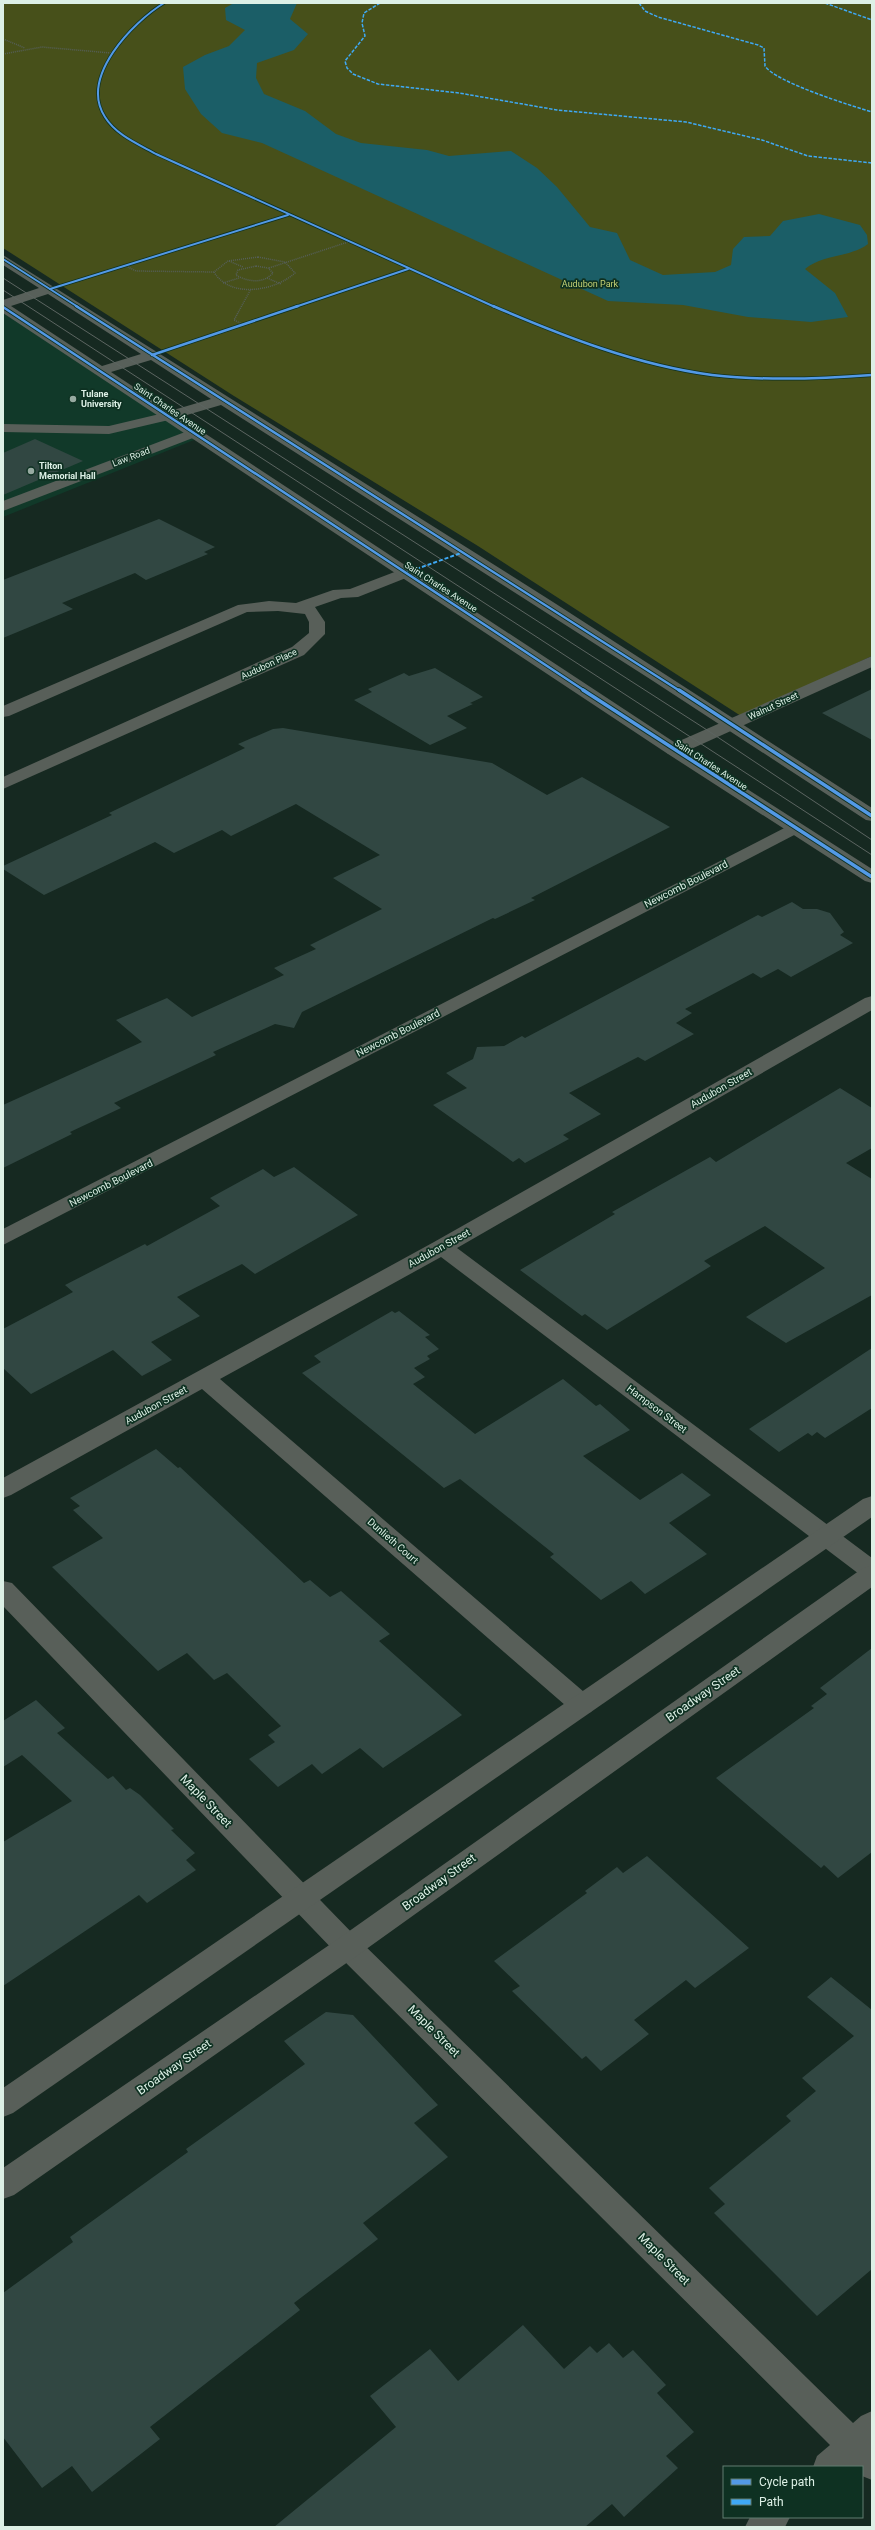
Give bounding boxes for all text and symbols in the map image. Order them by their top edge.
park label: Audubon Park [562,279,619,289]
street label: Saint Charles Avenue [132,381,208,437]
place label: Tulane University [81,389,122,409]
marker: Tulane University [68,394,78,404]
street label: Law Road [111,445,151,469]
place label: Tilton Memorial Hall [39,461,96,481]
marker: Tilton Memorial Hall [26,466,36,476]
street label: Saint Charles Avenue [403,560,479,614]
street label: Audubon Place [239,647,299,681]
street label: Walnut Street [747,690,800,722]
street label: Saint Charles Avenue [673,738,749,792]
street label: Newcomb Boulevard [643,858,729,910]
street label: Newcomb Boulevard [355,1007,441,1059]
street label: Audubon Street [688,1066,754,1110]
street label: Newcomb Boulevard [68,1157,154,1209]
street label: Audubon Street [406,1227,472,1269]
street label: Hampson Street [625,1383,689,1435]
street label: Audubon Street [123,1384,189,1426]
street label: Dunlieth Court [365,1516,421,1566]
street label: Broadway Street [663,1663,743,1725]
street label: Maple Street [177,1772,235,1830]
street label: Broadway Street [400,1851,478,1913]
street label: Maple Street [405,2002,463,2060]
street label: Broadway Street [134,2036,214,2098]
street label: Maple Street [635,2230,693,2288]
legend [723,2466,863,2518]
text: Cycle path [759,2475,815,2489]
text: Path [759,2495,784,2509]

